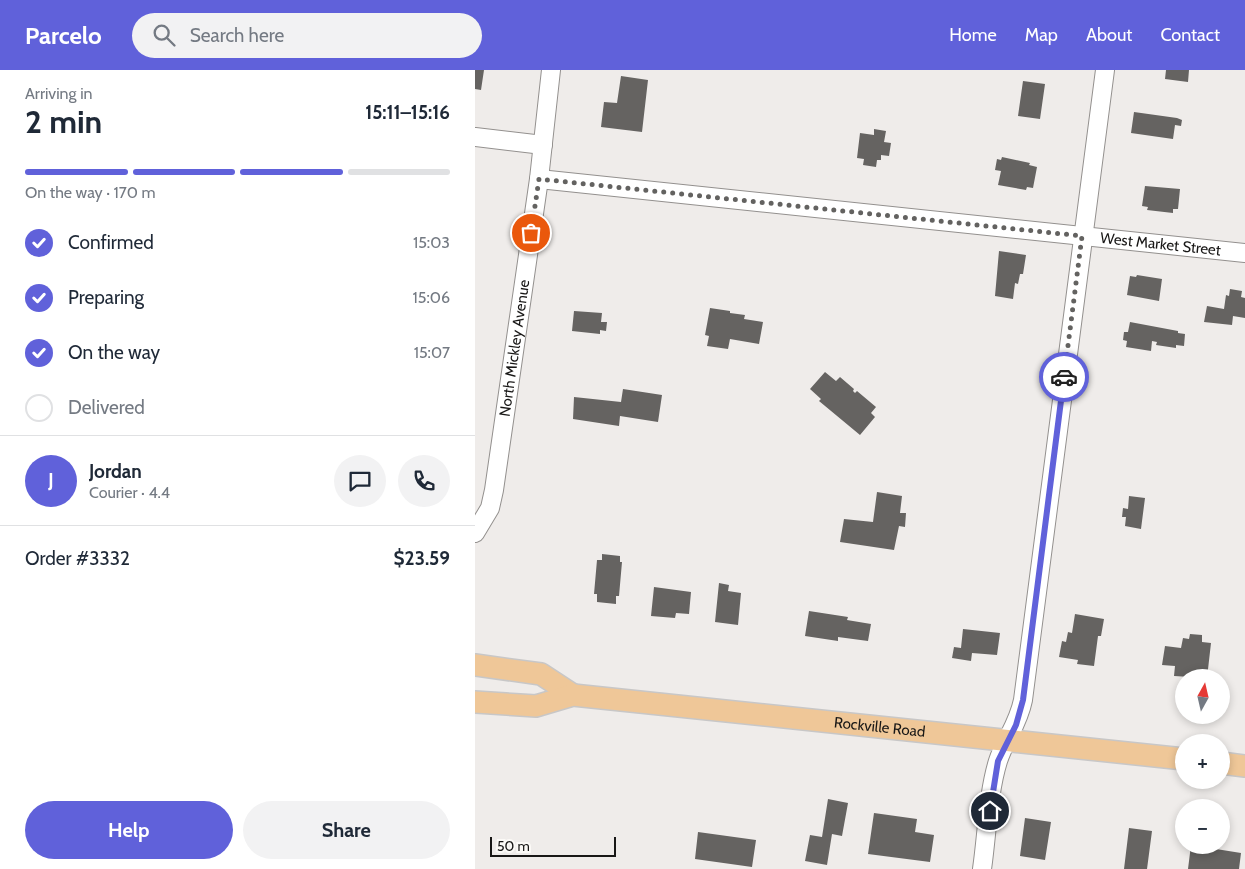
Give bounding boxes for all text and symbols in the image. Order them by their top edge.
search box [132,13,482,58]
text: Parcelo [25,21,102,50]
icon: search [150,21,178,49]
text: Search here [190,24,284,47]
text: Home [949,24,997,46]
text: Map [1025,24,1058,46]
text: About [1086,24,1132,46]
text: Contact [1160,24,1220,46]
text: Arriving in [25,84,92,103]
text: 15:11–15:16 [365,101,450,124]
text: 2 min [25,102,102,141]
text: On the way · 170 m [25,183,156,202]
pin [510,212,552,254]
icon: bag [517,219,545,247]
icon: check [25,229,53,257]
street label: West Market Street [1099,229,1222,259]
text: Confirmed [68,231,154,254]
text: 15:03 [413,233,450,252]
street label: North Mickley Avenue [496,278,533,418]
icon: check [25,284,53,312]
text: Preparing [68,286,144,309]
text: 15:06 [413,288,450,307]
icon: check [25,339,53,367]
text: On the way [68,341,160,364]
text: 15:07 [414,343,450,362]
courier [1039,352,1089,402]
icon: car [1050,363,1078,391]
text: Delivered [68,396,145,419]
button: chat [334,455,386,507]
button: phone [398,455,450,507]
text: Jordan [89,460,142,483]
text: J [48,469,54,492]
text: Courier · 4.4 [89,483,170,502]
text: Order #3332 [25,547,130,570]
text: $23.59 [394,547,450,570]
north arrow [1175,669,1230,724]
map controls [1175,669,1230,854]
street label: Rockville Road [833,713,926,741]
button: + [1175,734,1230,789]
pin [969,790,1011,832]
icon: home [976,797,1004,825]
button: − [1175,799,1230,854]
button: Help [25,801,233,859]
button: Share [243,801,450,859]
scale bar [490,834,616,857]
text: 50 m [497,837,530,855]

